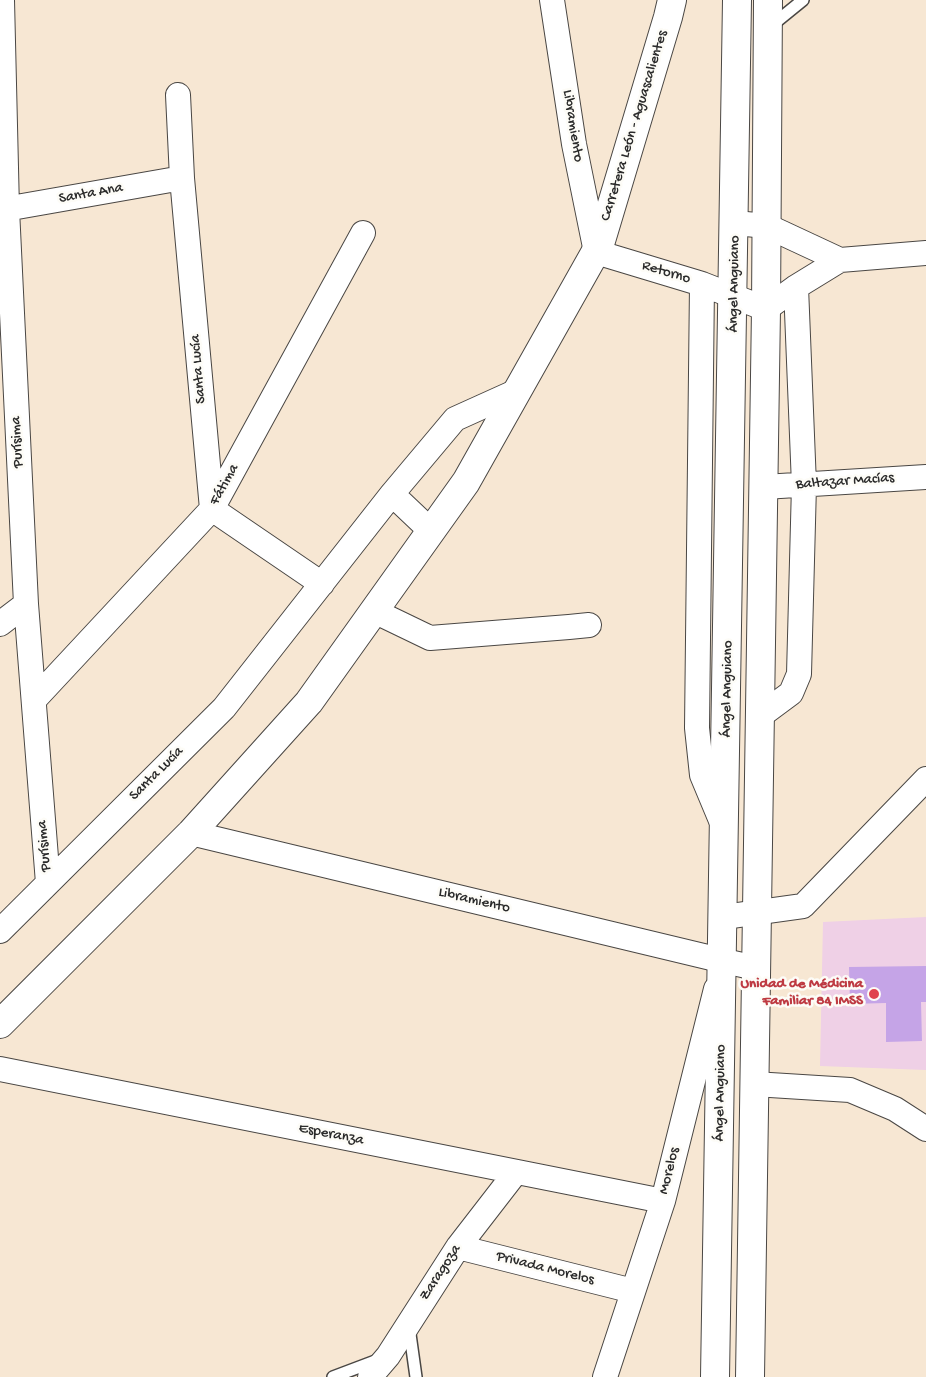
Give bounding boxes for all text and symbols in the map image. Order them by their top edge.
street label: Carretera León - Aguascalientes [597,29,673,223]
street label: Libramiento [557,89,587,163]
street label: Santa Ana [58,180,124,208]
street label: Ángel Anguiano [725,235,745,333]
street label: Retorno [640,257,692,289]
street label: Santa Lucía [187,334,211,404]
street label: Purísima [8,416,28,468]
street label: Fátima [206,461,244,509]
street label: Baltazar Macías [795,470,895,494]
street label: Ángel Anguiano [718,640,738,738]
street label: Santa Lucía [126,743,188,805]
street label: Purísima [34,819,56,873]
street label: Libramiento [436,884,512,918]
place label: Unidad de Médicina Familiar 84 IMSS [740,976,863,1011]
marker: Unidad de Médicina Familiar 84 IMSS [867,987,881,1001]
street label: Ángel Anguiano [711,1044,731,1142]
street label: Esperanza [297,1120,365,1150]
street label: Morelos [655,1146,685,1196]
street label: Zaragoza [416,1242,466,1304]
street label: Privada Morelos [494,1248,596,1290]

